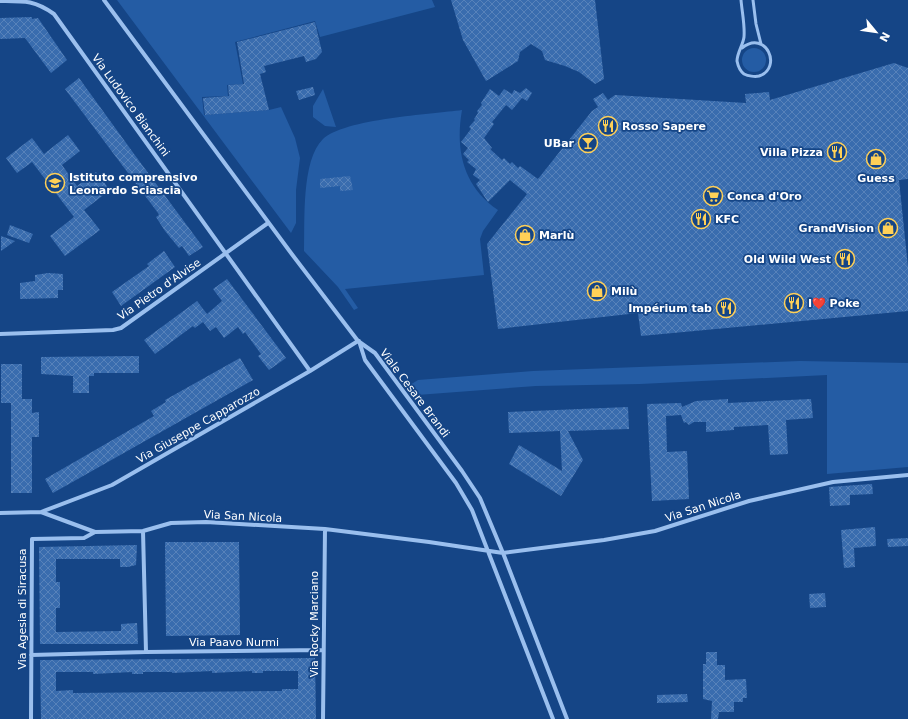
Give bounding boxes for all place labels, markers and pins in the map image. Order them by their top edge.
restaurant icon: Rosso Sapere [597,115,619,137]
place label: Rosso Sapere [622,120,706,133]
bar icon: UBar [577,132,599,154]
place label: UBar [544,137,575,150]
restaurant icon: Villa Pizza [826,141,848,163]
place label: Villa Pizza [760,146,823,159]
shop icon: Guess [865,148,887,170]
place label: Istituto comprensivo Leonardo Sciascia [69,171,198,197]
school or university icon: Istituto comprensivo Leonardo Sciascia [44,172,66,194]
place label: Guess [857,172,895,185]
supermarket icon: Conca d'Oro [702,185,724,207]
place label: Conca d'Oro [727,190,802,203]
restaurant icon: KFC [690,208,712,230]
place label: KFC [715,213,739,226]
shop icon: GrandVision [877,217,899,239]
place label: GrandVision [799,222,874,235]
shop icon: Marlù [514,224,536,246]
place label: Marlù [539,229,574,242]
restaurant icon: Old Wild West [834,248,856,270]
place label: Old Wild West [744,253,831,266]
shop icon: Milù [586,280,608,302]
place label: Milù [611,285,637,298]
restaurant icon: I❤️ Poke [783,292,805,314]
restaurant icon: Impérium tab [715,297,737,319]
place label: I❤️ Poke [808,297,860,310]
place label: Impérium tab [628,302,712,315]

